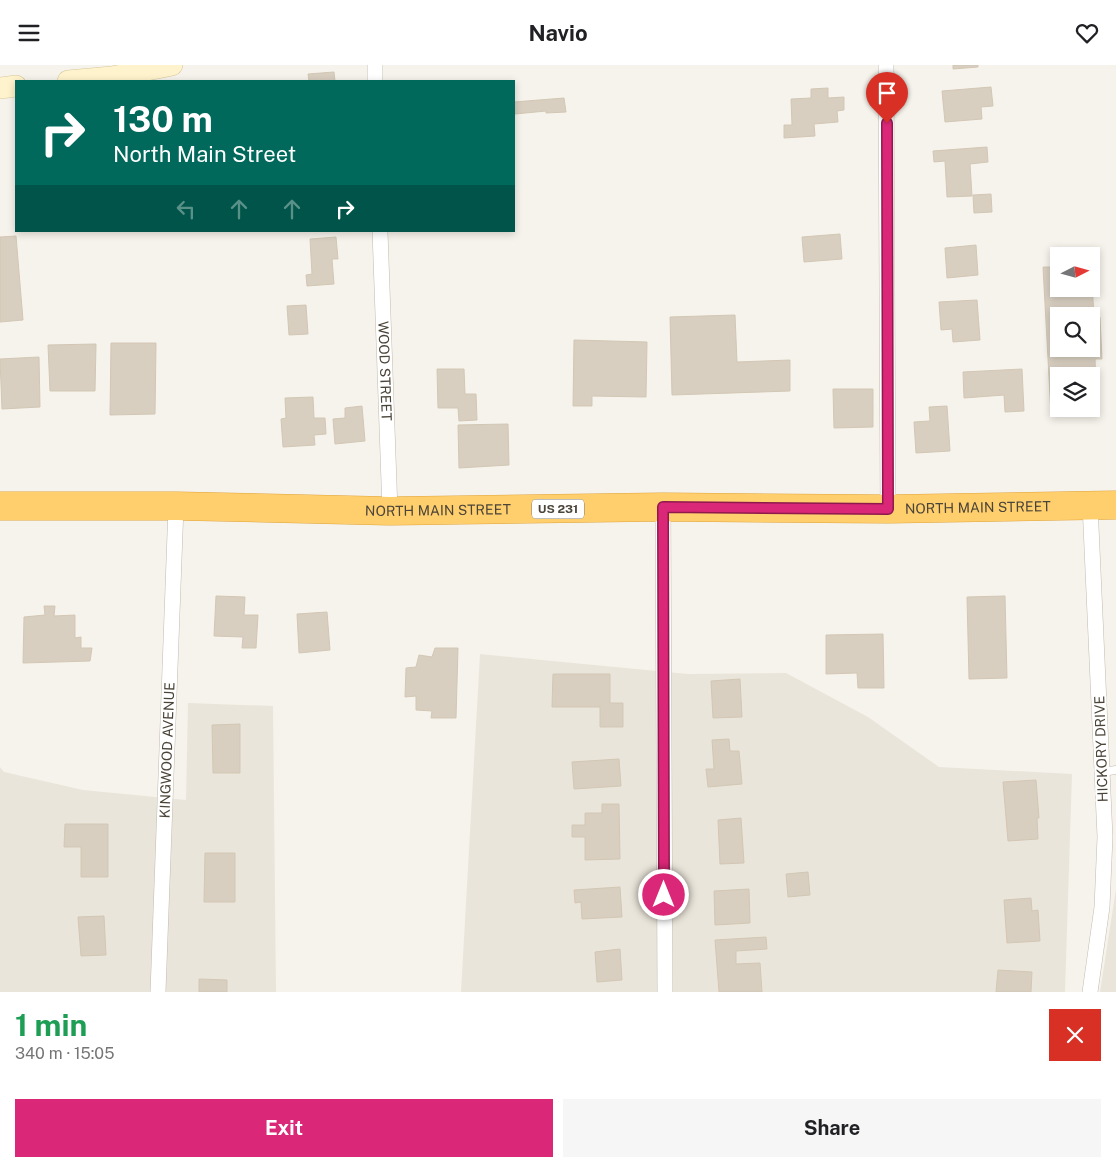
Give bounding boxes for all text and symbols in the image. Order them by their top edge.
icon: menu [15,19,43,47]
icon: heart [1073,19,1101,47]
text: Navio [528,20,588,46]
pin [866,72,908,123]
icon: arrive [873,79,901,107]
text: 130 m [113,99,213,140]
icon: right [30,100,95,165]
text: North Main Street [113,141,296,167]
icon: left [172,195,200,223]
icon: ahead [225,195,253,223]
icon: ahead [278,195,306,223]
icon: right [331,195,359,223]
north arrow [1050,247,1100,297]
map controls [1050,247,1100,417]
button: search [1050,307,1100,357]
street label: WOOD STREET [375,321,395,421]
button: layers [1050,367,1100,417]
street label: NORTH MAIN STREET [905,498,1051,517]
road number: US 231 [532,499,584,519]
street label: NORTH MAIN STREET [365,501,511,519]
street label: KINGWOOD AVENUE [156,682,177,818]
street label: HICKORY DRIVE [1091,696,1111,802]
position arrow [637,868,689,920]
text: 1 min [15,1007,87,1043]
button: close [1049,1009,1101,1061]
text: 340 m · 15:05 [15,1044,114,1063]
button: Exit [15,1099,553,1157]
button: Share [563,1099,1101,1157]

